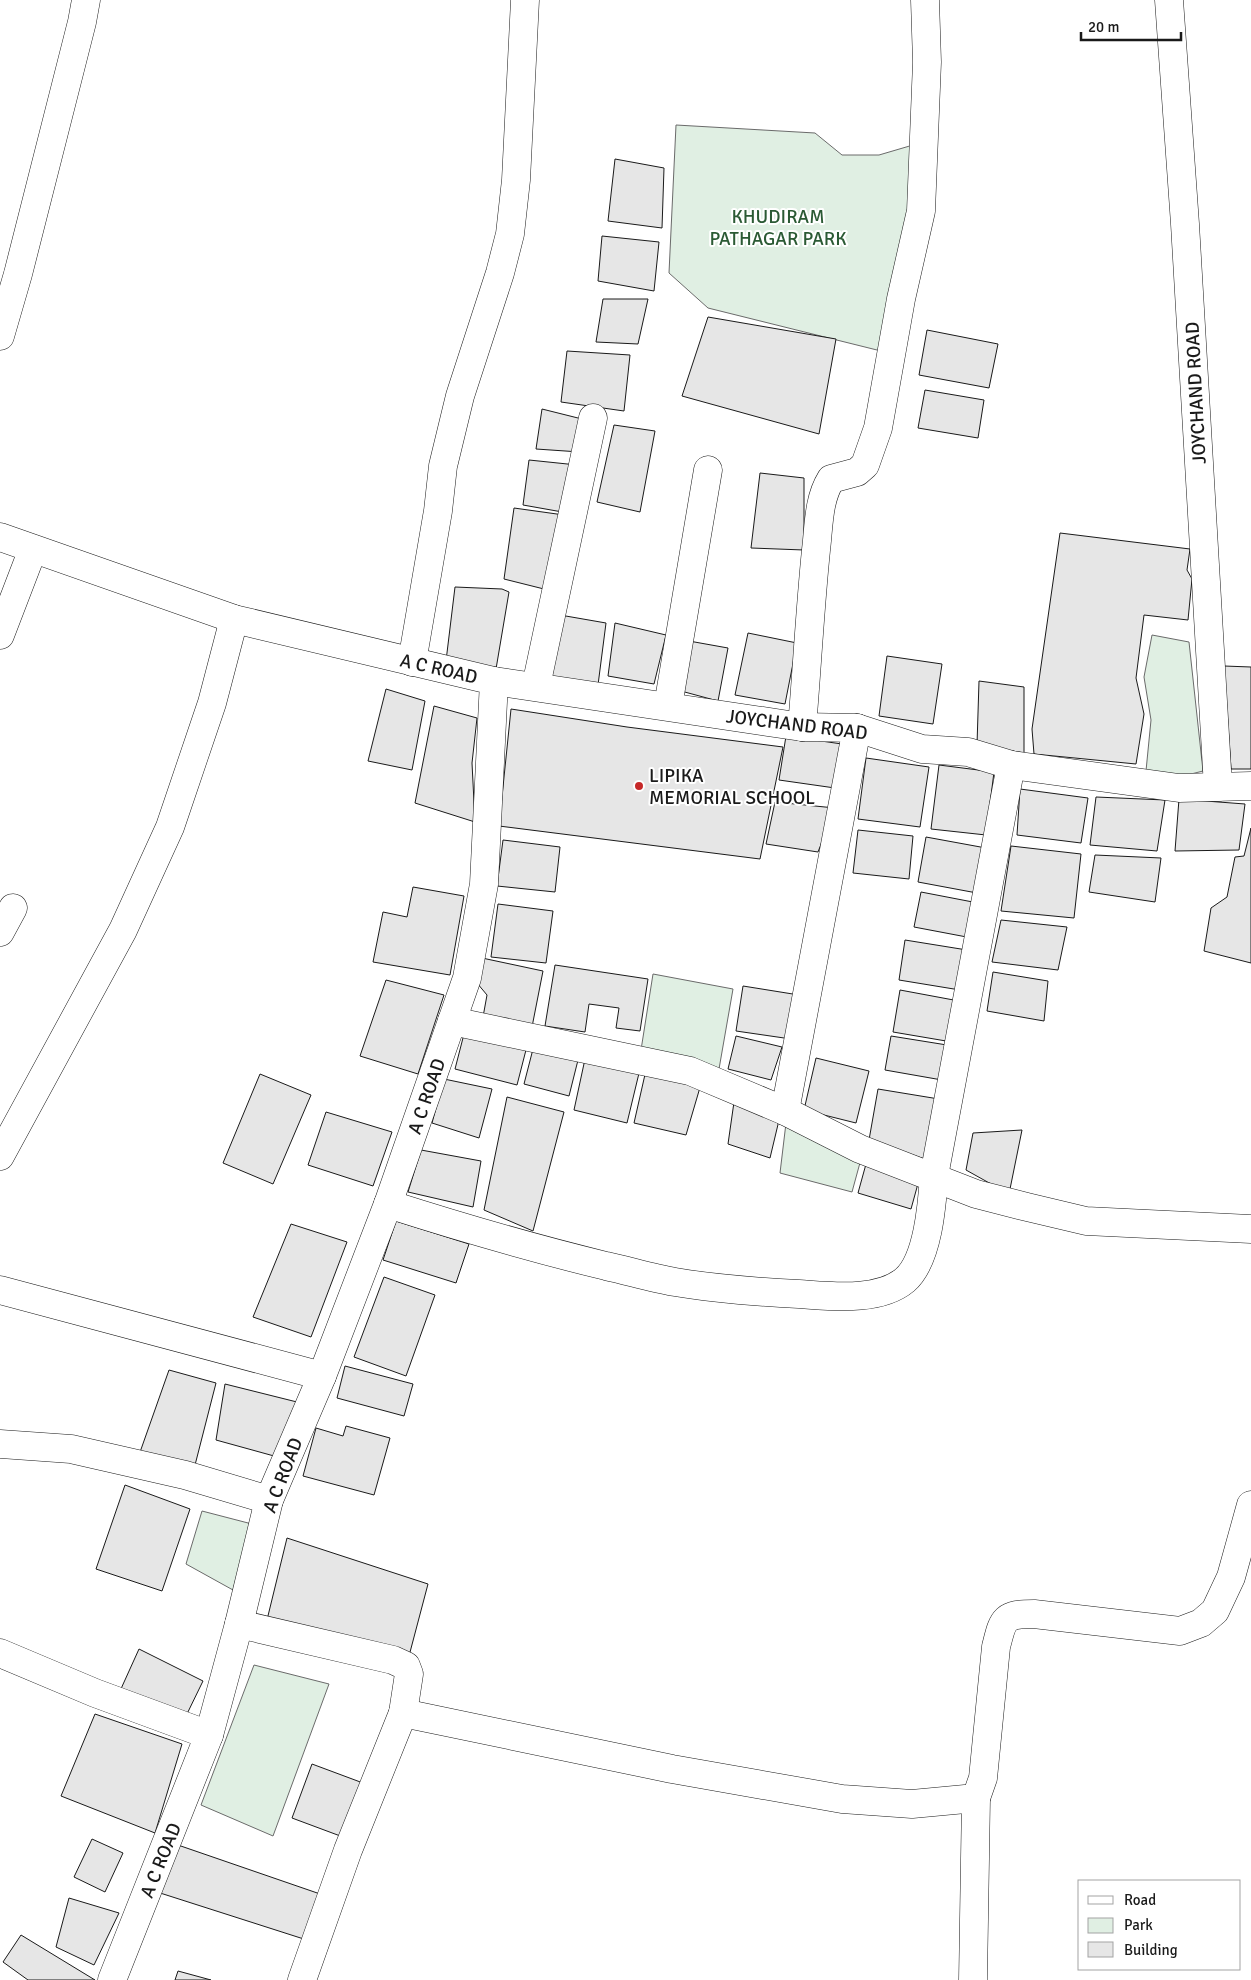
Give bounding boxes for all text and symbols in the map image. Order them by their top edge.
scale bar [1081,10,1181,42]
text: 20 m [1088,18,1119,36]
park label: KHUDIRAM PATHAGAR PARK [709,205,847,251]
street label: JOYCHAND ROAD [1180,321,1212,465]
street label: A C ROAD [398,648,480,690]
street label: JOYCHAND ROAD [725,704,869,746]
place label: LIPIKA MEMORIAL SCHOOL [649,764,815,810]
marker: LIPIKA MEMORIAL SCHOOL [633,780,645,792]
street label: A C ROAD [403,1055,451,1137]
street label: A C ROAD [258,1434,308,1516]
street label: A C ROAD [135,1819,187,1901]
legend [1078,1880,1241,1970]
text: Road [1124,1891,1156,1909]
text: Park [1124,1916,1153,1934]
text: Building [1124,1941,1178,1959]

